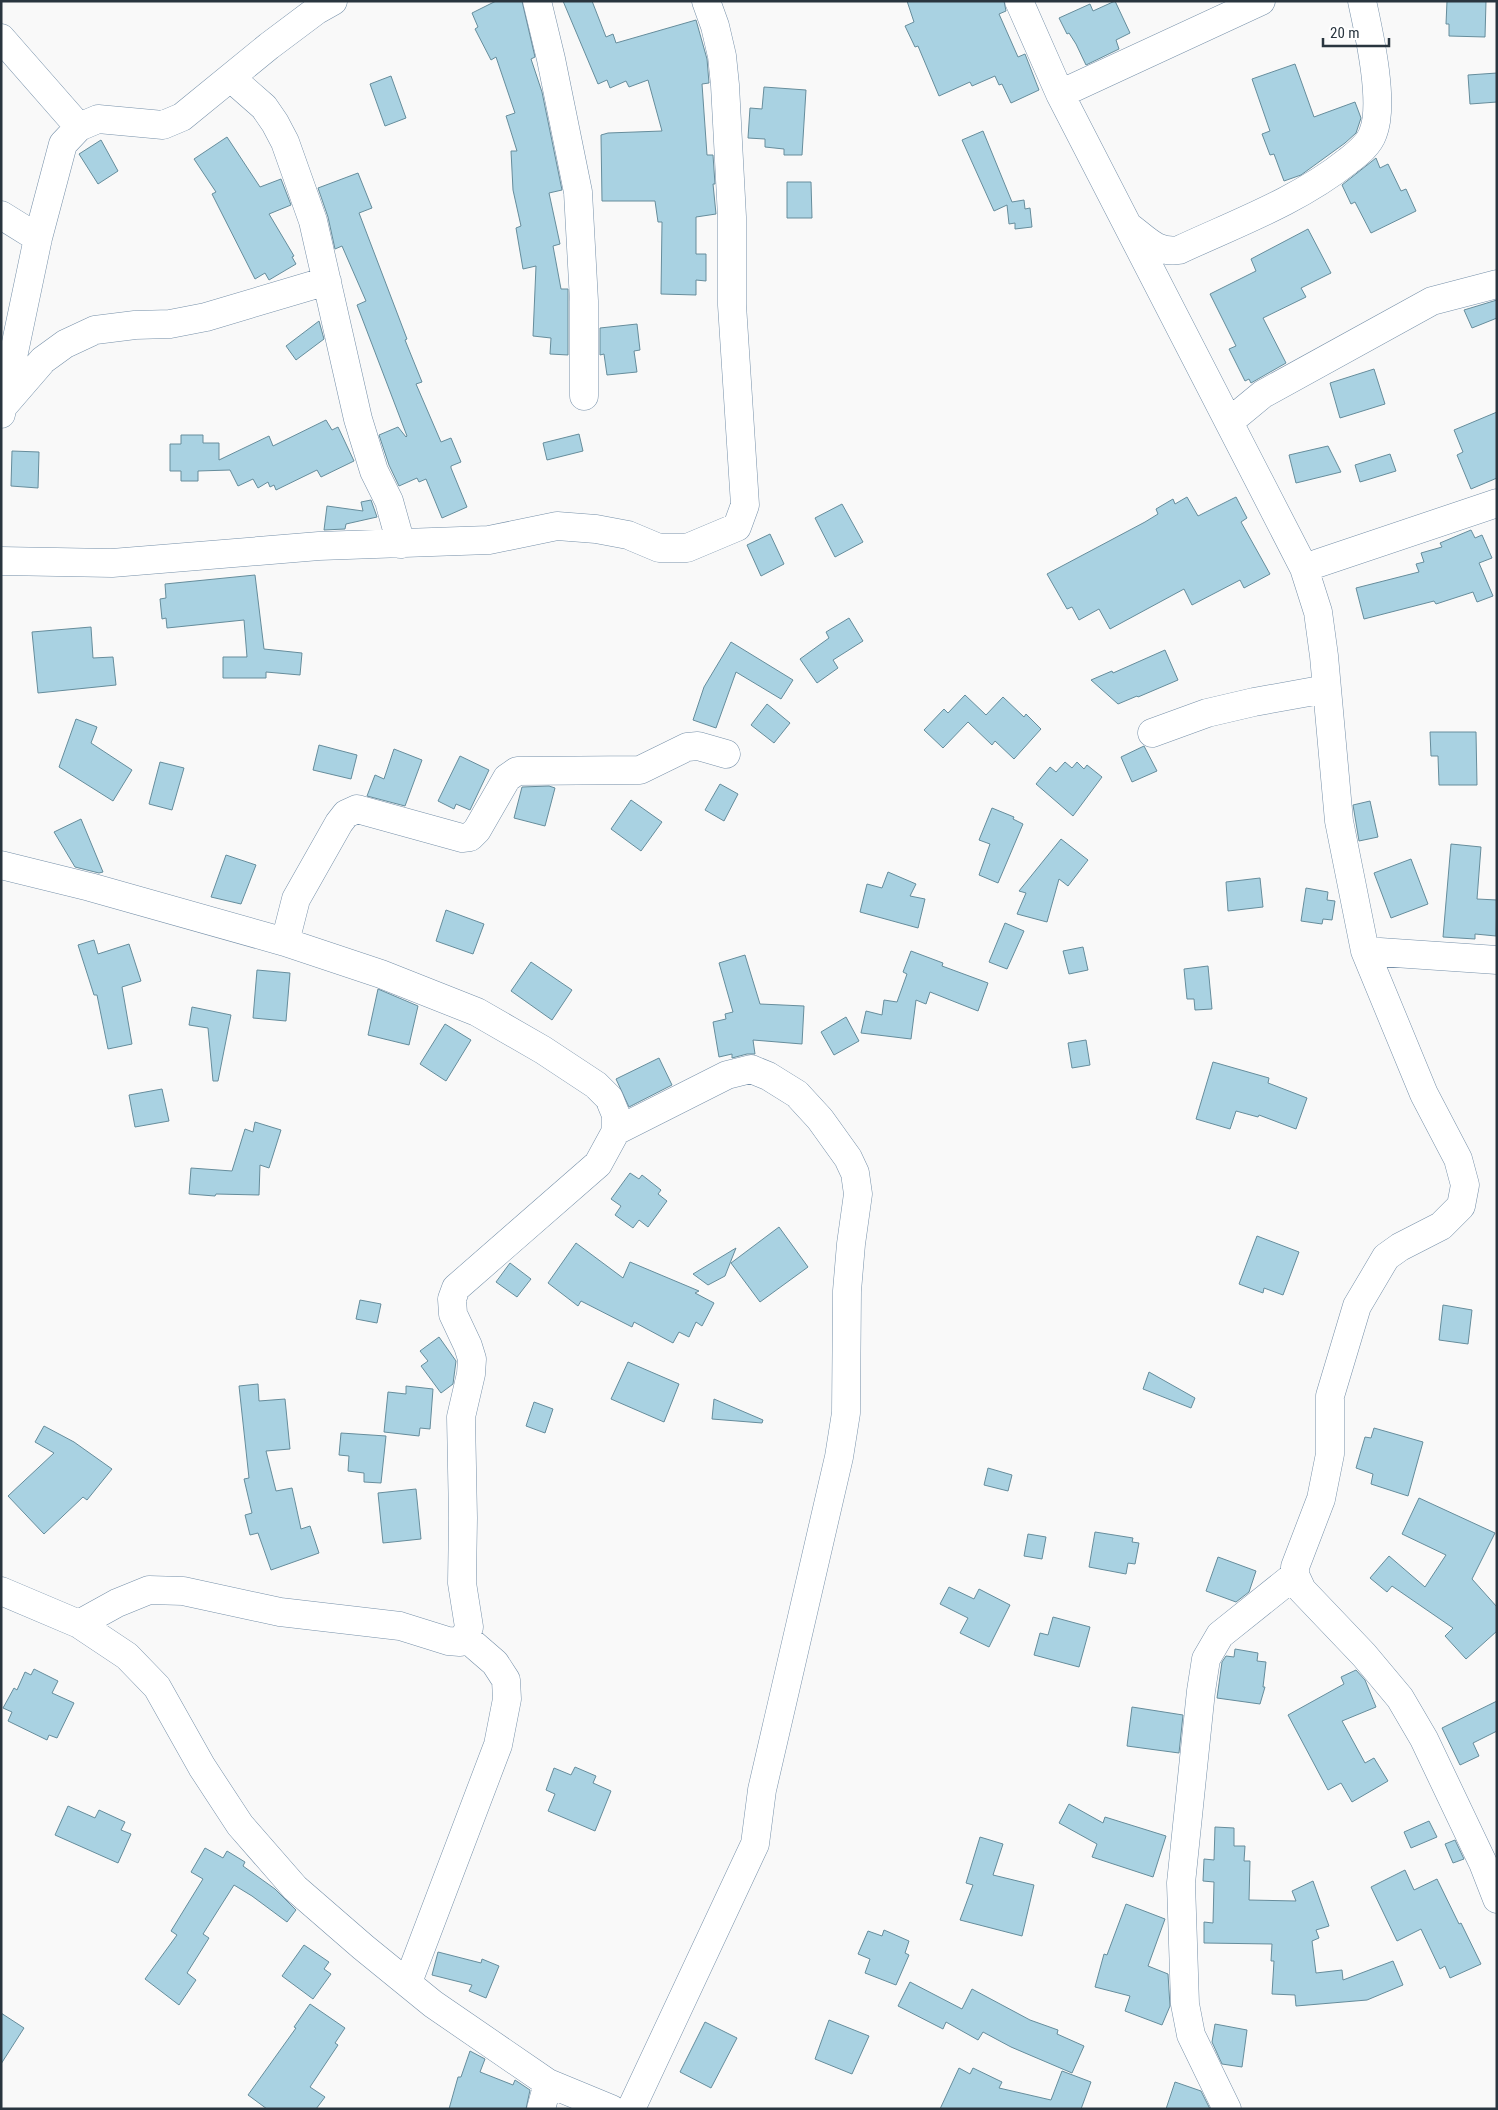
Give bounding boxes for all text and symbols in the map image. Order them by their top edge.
scale bar [1323,15,1389,47]
text: 20 m [1330,24,1360,42]

